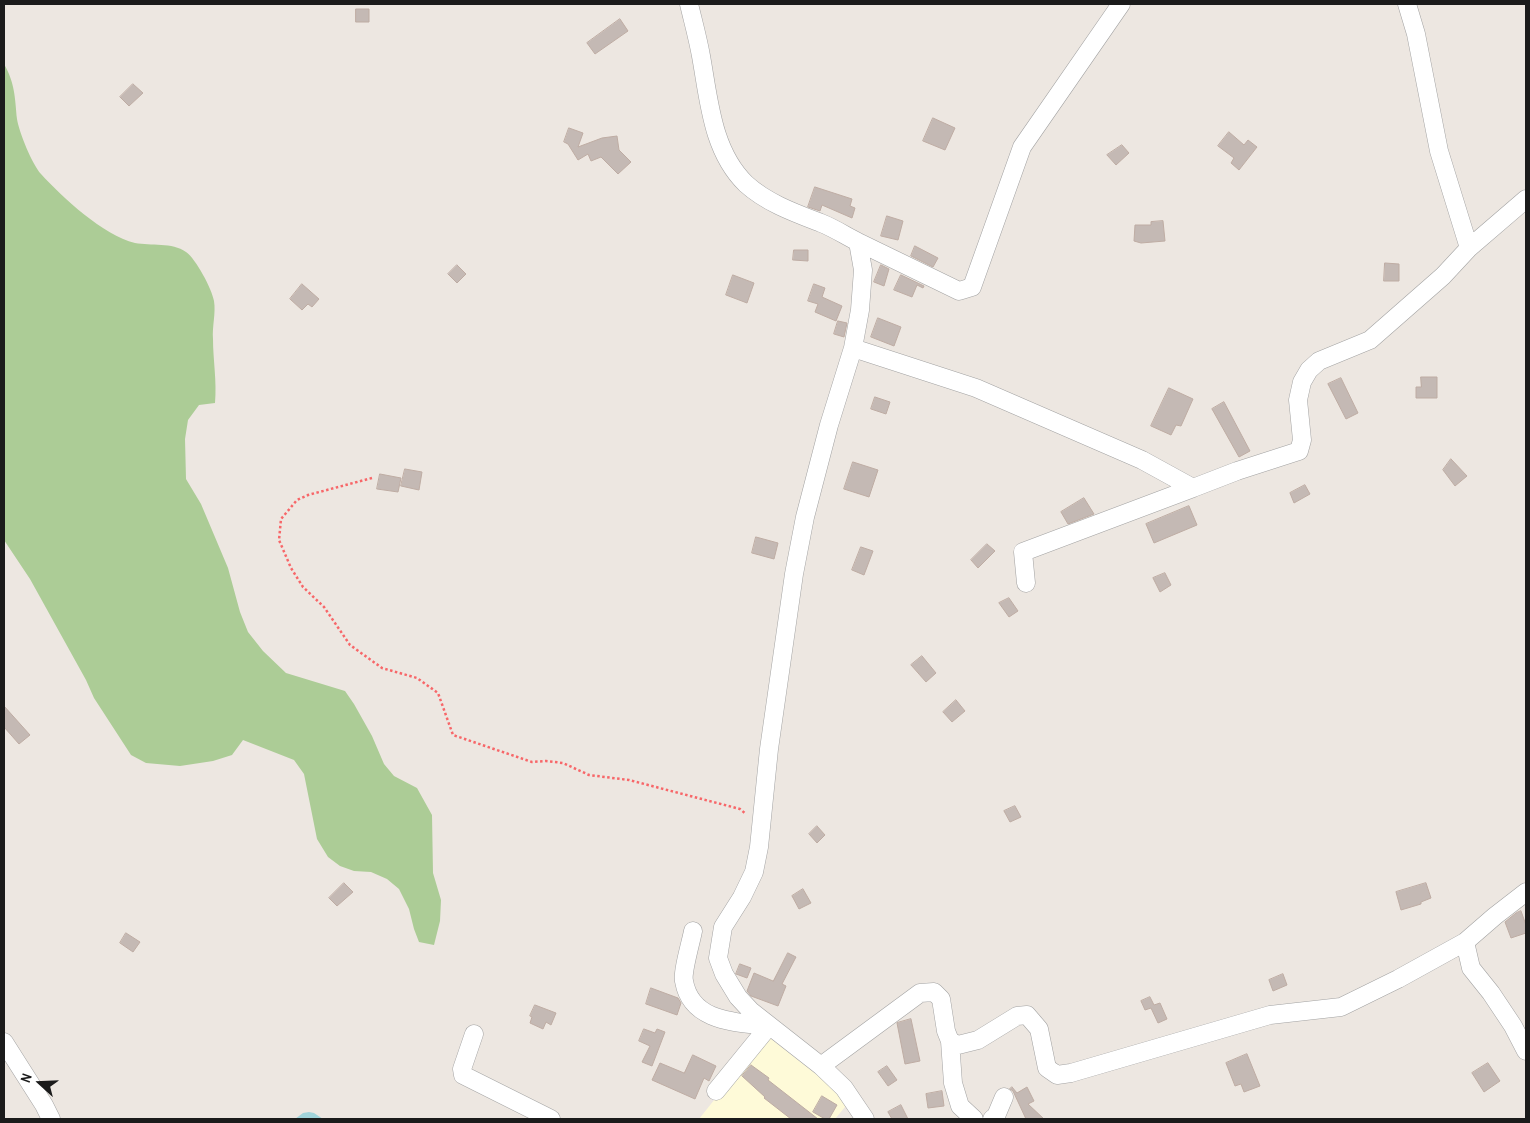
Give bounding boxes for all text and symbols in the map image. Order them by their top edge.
north arrow [15,1058,65,1108]
text: N [16,1071,36,1085]

